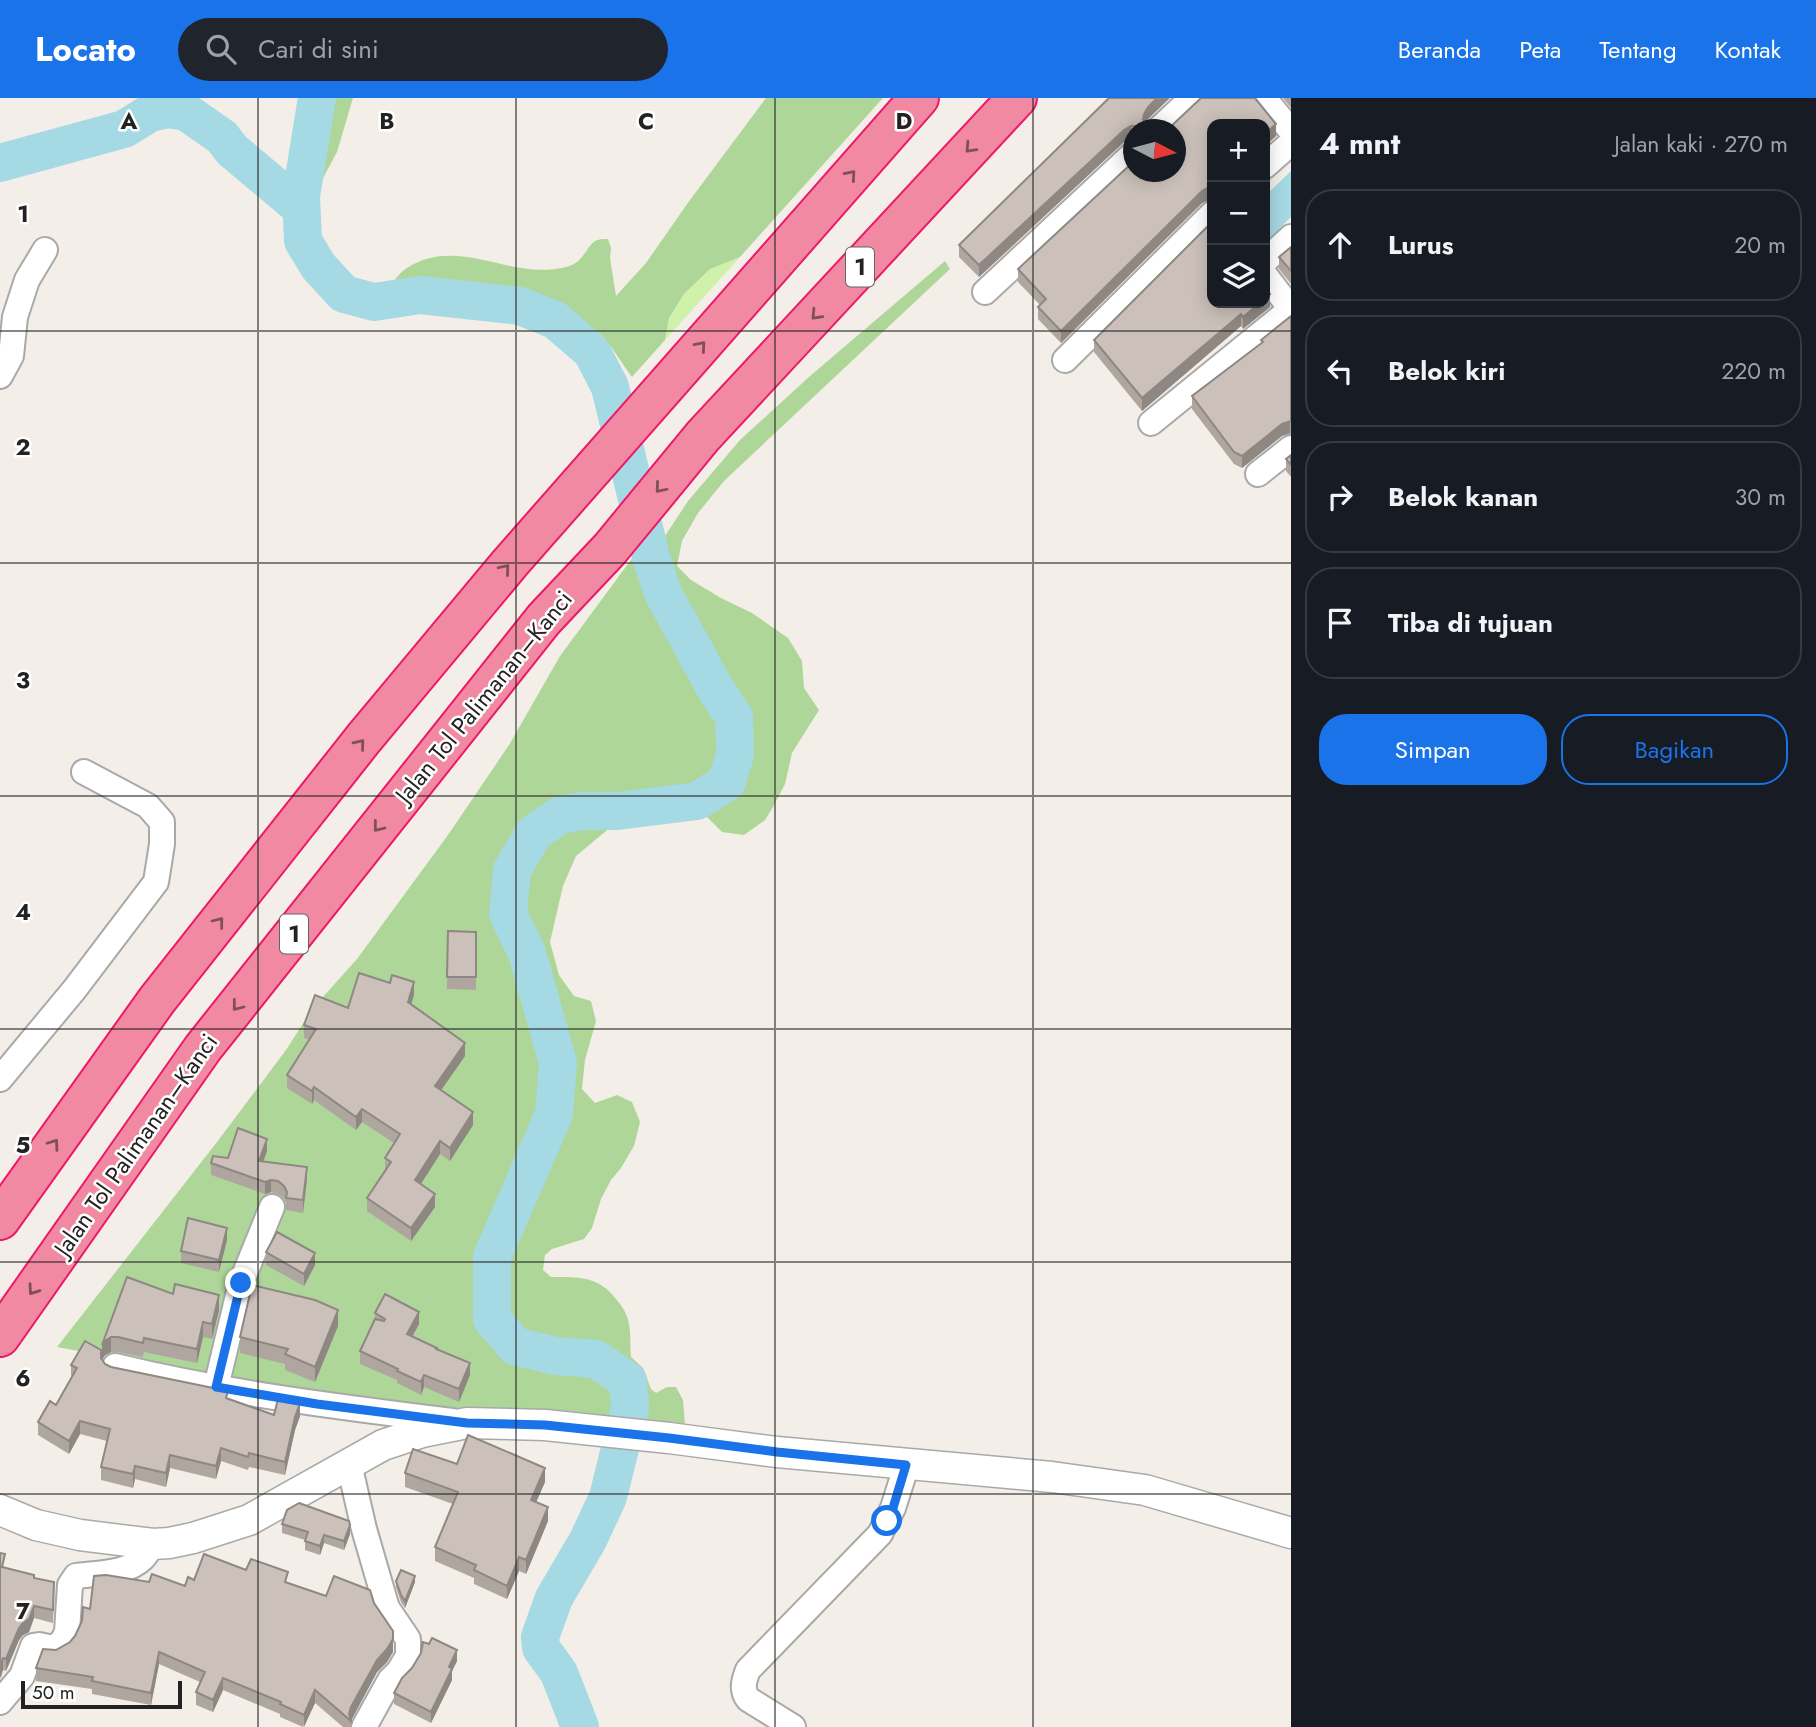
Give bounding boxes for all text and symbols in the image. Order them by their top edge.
search box [178,18,668,81]
text: Locato [35,26,136,73]
icon: search [202,30,240,68]
text: Cari di sini [258,30,379,68]
text: Beranda [1398,32,1481,67]
text: Peta [1519,32,1561,67]
text: Tentang [1599,32,1677,67]
text: Kontak [1715,32,1781,67]
text: A [120,104,138,138]
text: B [379,104,395,138]
text: C [638,104,654,138]
text: D [896,104,913,138]
north arrow [1123,119,1186,182]
map controls [1207,119,1270,308]
button: + [1207,119,1270,182]
text: 4 mnt [1319,122,1400,165]
text: Jalan kaki · 270 m [1614,127,1788,161]
one-way arrow [966,140,979,153]
one-way arrow [843,170,855,183]
button: − [1207,182,1270,245]
text: 1 [17,197,29,231]
icon: ahead [1321,226,1359,264]
text: Lurus [1388,226,1454,264]
text: 20 m [1734,228,1786,262]
button: layers [1207,245,1270,308]
road number: 1 [846,248,874,286]
one-way arrow [811,307,824,320]
one-way arrow [693,341,706,354]
icon: left [1321,352,1359,390]
text: Belok kiri [1388,352,1505,390]
text: 220 m [1721,354,1786,388]
text: 2 [15,430,31,464]
icon: right [1321,478,1359,516]
text: Belok kanan [1388,478,1538,516]
one-way arrow [656,480,668,493]
text: 30 m [1735,480,1786,514]
one-way arrow [497,564,509,577]
street label: Jalan Tol Palimanan–Kanci [385,583,580,813]
icon: arrive [1321,604,1359,642]
text: Tiba di tujuan [1388,604,1553,642]
text: 3 [16,663,30,697]
button: Simpan [1319,714,1547,785]
button: Bagikan [1561,714,1788,785]
one-way arrow [352,739,364,752]
one-way arrow [374,820,387,832]
text: 4 [15,895,31,929]
road number: 1 [280,914,308,954]
one-way arrow [211,918,223,931]
one-way arrow [233,997,245,1010]
street label: Jalan Tol Palimanan–Kanci [44,1026,226,1266]
text: 5 [16,1128,30,1162]
one-way arrow [46,1139,58,1152]
route end [225,1267,256,1298]
one-way arrow [29,1282,41,1295]
text: 6 [15,1361,31,1395]
route start [871,1505,902,1536]
text: 7 [16,1594,30,1628]
scale bar [21,1678,182,1710]
text: 50 m [32,1679,75,1706]

